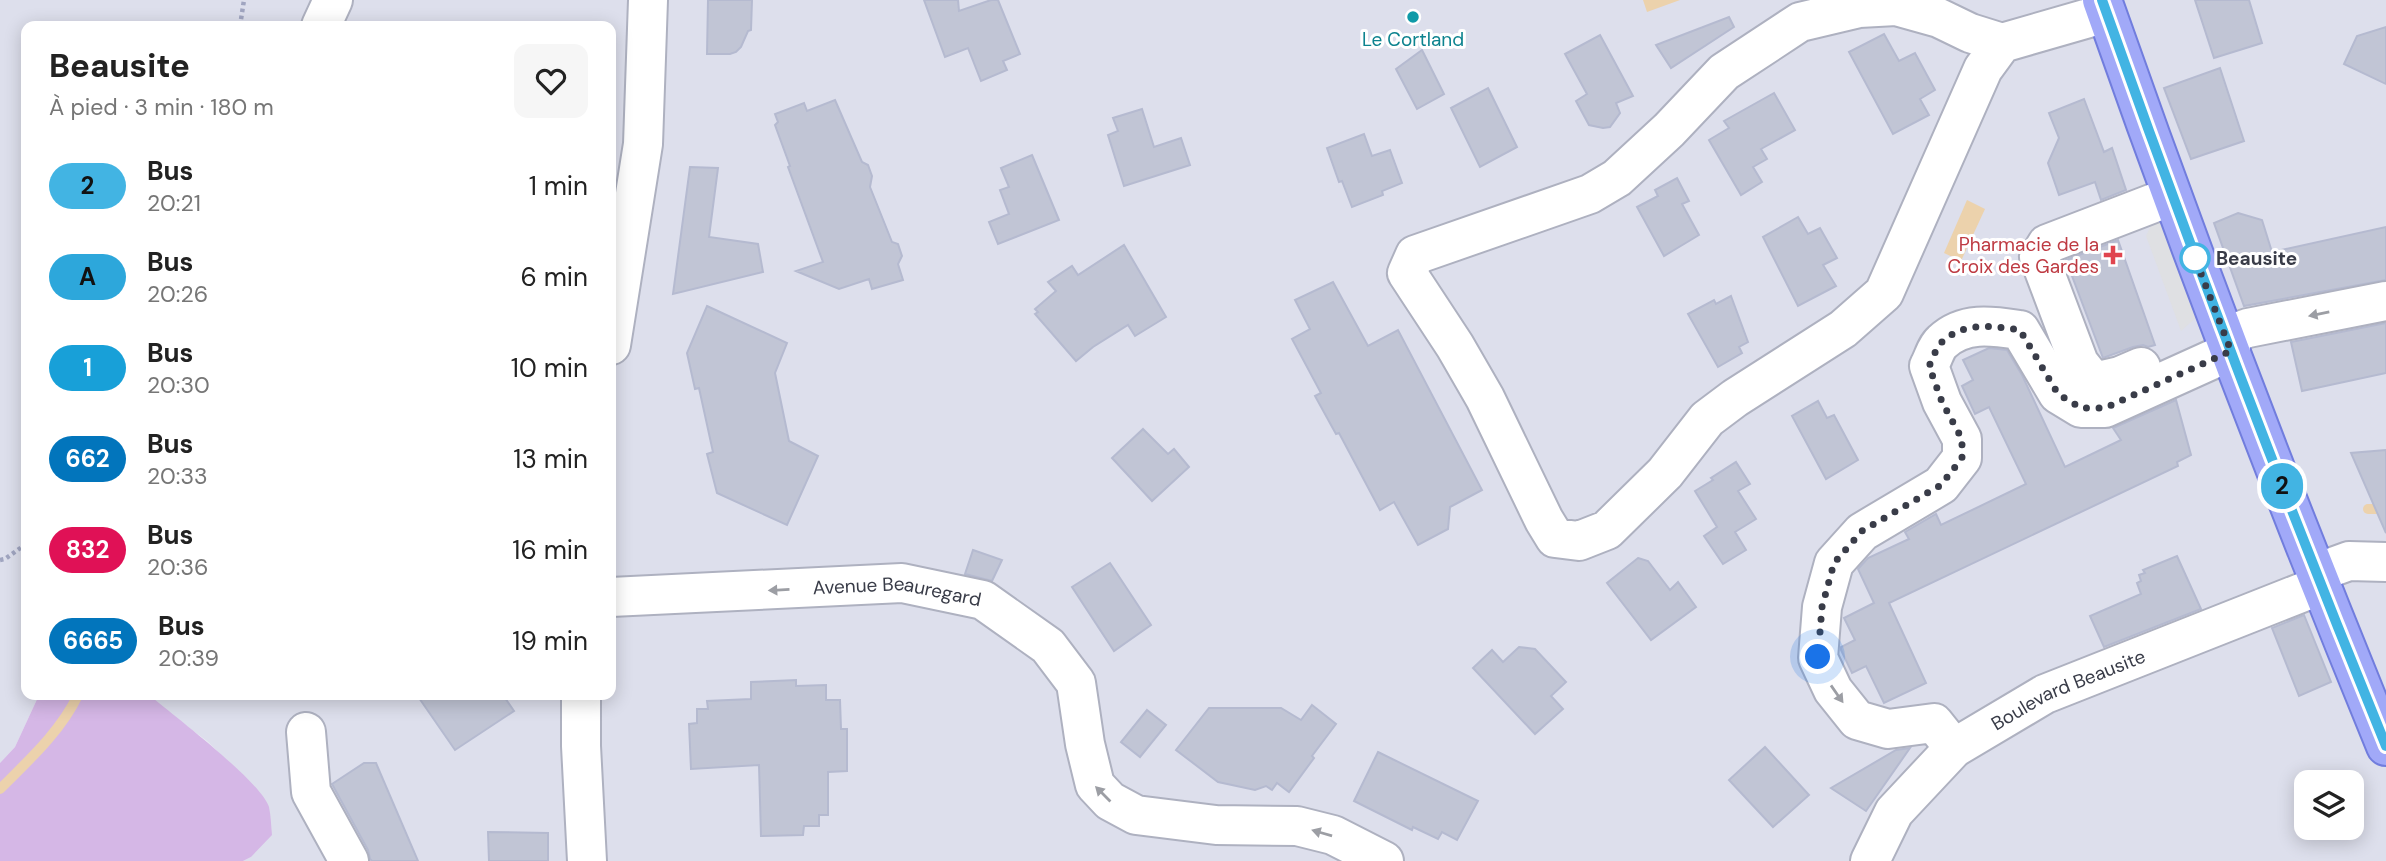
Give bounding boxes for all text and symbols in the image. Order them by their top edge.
marker: Le Cortland [1405,9,1421,25]
place label: Le Cortland [1362,27,1464,52]
text: Beausite [49,44,190,87]
button: heart [514,44,588,118]
text: À pied · 3 min · 180 m [49,92,274,122]
text: Bus [147,154,193,188]
text: 1 min [529,169,588,203]
text: 2 [81,170,94,201]
text: 20:21 [147,188,201,218]
place label: Pharmacie de la Croix des Gardes [1947,232,2099,279]
marker: Beausite [2180,243,2210,273]
text: Bus [147,245,193,279]
place label: Beausite [2216,246,2297,271]
marker: Pharmacie de la Croix des Gardes [2105,247,2121,263]
text: 6 min [520,260,588,294]
text: A [79,261,96,292]
text: 20:26 [147,279,208,309]
one-way arrow [2308,309,2330,320]
text: Bus [147,336,193,370]
text: 10 min [511,351,588,385]
text: 1 [83,352,92,383]
text: 20:30 [147,370,210,400]
text: Bus [147,427,193,461]
text: 13 min [513,442,588,476]
text: 662 [65,443,110,474]
text: 20:33 [147,461,208,491]
line badge: 2 [2259,463,2305,509]
text: 2 [2275,470,2289,501]
text: Bus [147,518,193,552]
text: 16 min [512,533,588,567]
text: 832 [66,534,109,565]
text: 20:36 [147,552,208,582]
street label: Avenue Beauregard [812,570,984,612]
one-way arrow [768,585,790,596]
text: Bus [158,609,205,643]
text: 19 min [512,624,588,658]
text: 6665 [63,625,123,656]
your location [1800,639,1835,674]
text: 20:39 [158,643,219,673]
street label: Boulevard Beausite [1986,643,2149,736]
one-way arrow [1830,685,1844,703]
map controls [2294,770,2364,840]
button: layers [2294,770,2364,840]
one-way arrow [1095,785,1112,802]
one-way arrow [1311,827,1332,837]

